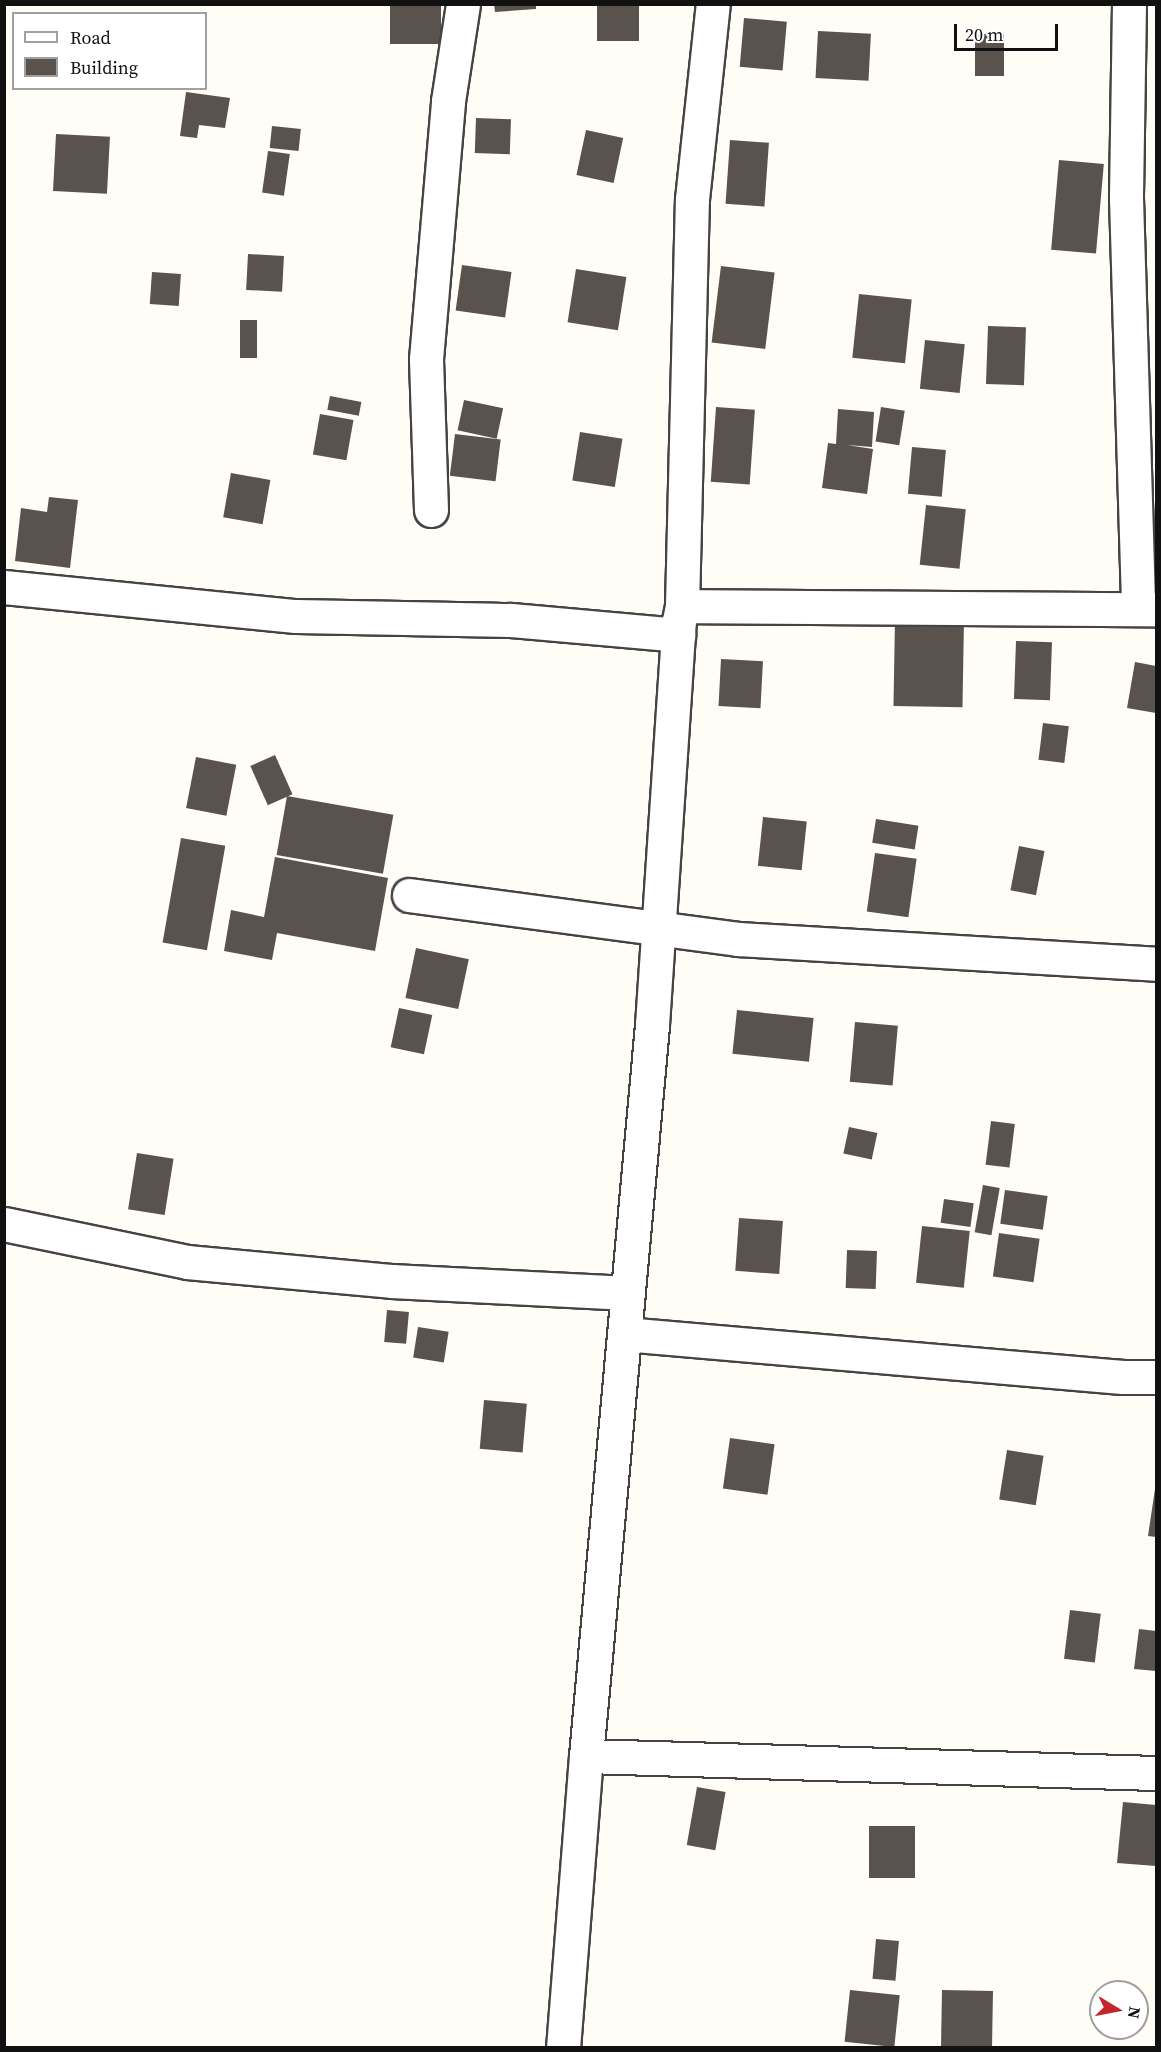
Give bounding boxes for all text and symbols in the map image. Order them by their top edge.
legend [12,12,207,90]
scale bar [957,12,1060,50]
text: 20 m [965,22,1003,47]
text: Road [70,25,111,50]
text: Building [70,55,138,80]
north arrow [1089,1980,1149,2040]
text: N [1123,2005,1147,2020]

